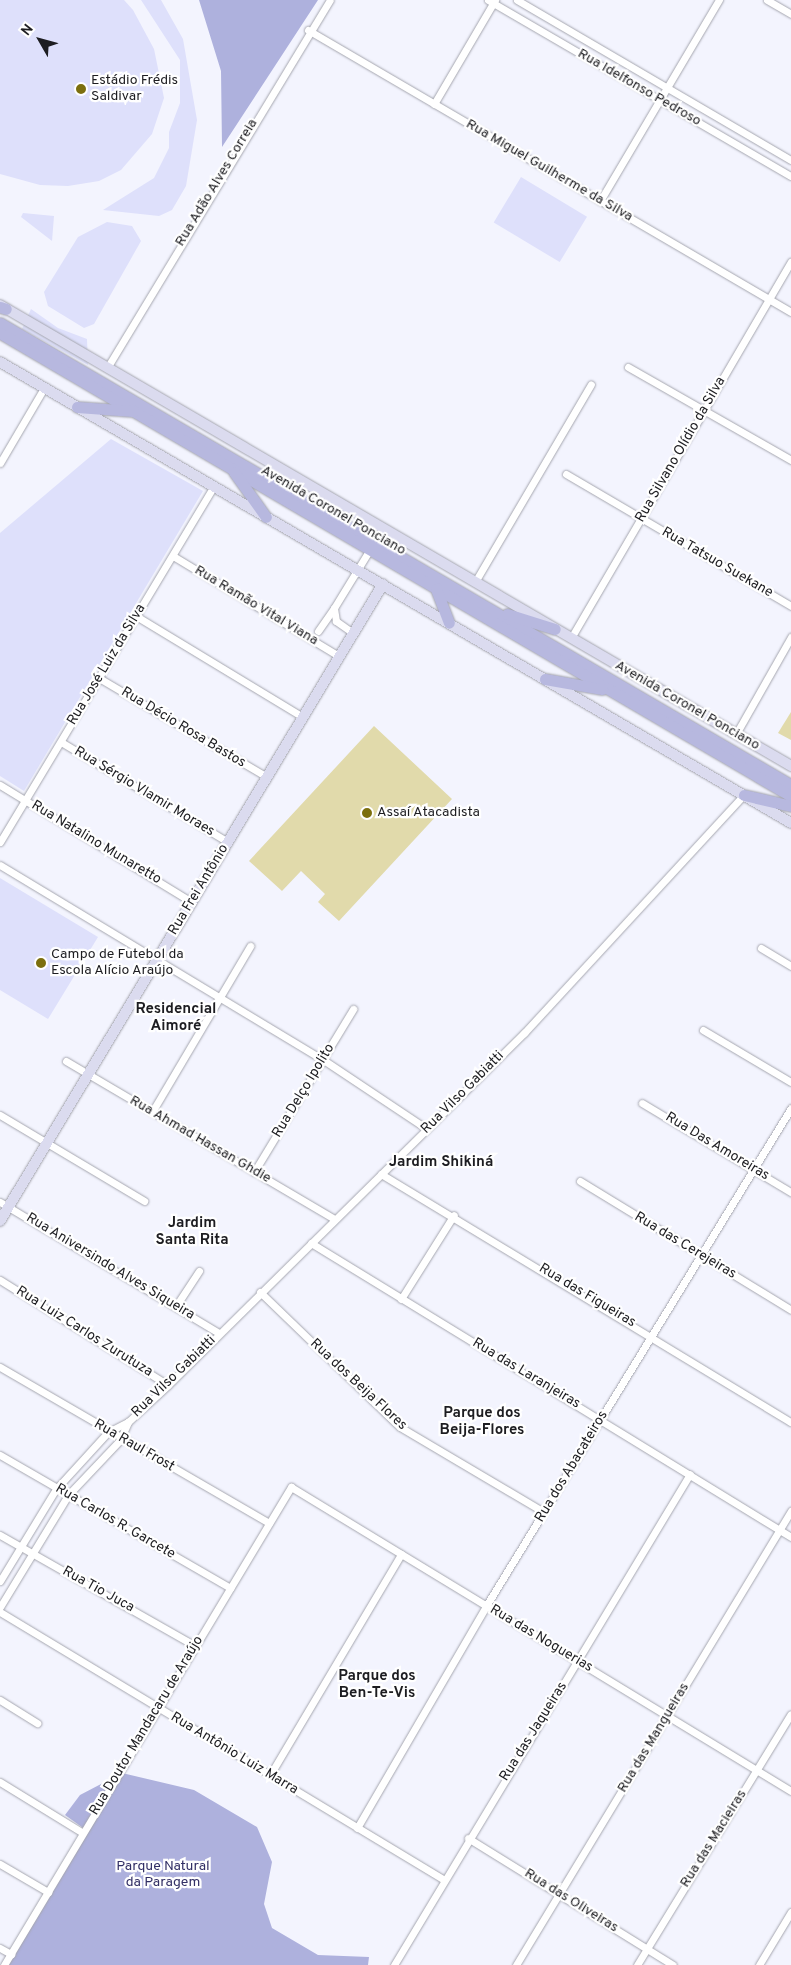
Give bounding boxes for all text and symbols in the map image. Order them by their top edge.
north arrow [15,15,65,65]
text: N [18,21,38,40]
street label: Rua Idelfonso Pedroso [574,46,704,130]
place label: Estádio Frédis Saldivar [91,73,178,105]
marker: Estádio Frédis Saldivar [75,83,87,95]
street label: Rua Adão Alves Correia [172,116,262,250]
street label: Rua Miguel Guilherme da Silva [463,116,635,226]
street label: Rua Silvano Olídio da Silva [632,374,730,526]
street label: Avenida Coronel Ponciano [258,463,408,559]
street label: Rua Tatsuo Suekane [658,524,776,602]
street label: Rua Ramão Vital Viana [191,562,321,650]
street label: Rua José Luiz da Silva [64,601,150,729]
street label: Avenida Coronel Ponciano [612,658,762,754]
street label: Rua Décio Rosa Bastos [118,684,248,772]
street label: Rua Sérgio Vlamir Moraes [71,743,217,841]
street label: Rua Natalino Munaretto [28,798,164,888]
place label: Assaí Atacadista [377,805,480,821]
marker: Assaí Atacadista [361,807,373,819]
street label: Rua Frei Antônio [165,841,233,939]
place label: Campo de Futebol da Escola Alício Araújo [51,947,184,980]
marker: Campo de Futebol da Escola Alício Araújo [35,957,47,969]
district label: Residencial Aimoré [136,1000,216,1035]
street label: Rua Delço Ipolito [269,1041,339,1141]
street label: Rua Vilso Gabiatti [418,1048,508,1138]
street label: Rua Ahmad Hassan Ghdie [126,1092,274,1188]
street label: Rua Das Amoreiras [662,1109,772,1185]
district label: Jardim Shikiná [389,1154,493,1172]
street label: Rua das Cerejeiras [631,1209,739,1283]
street label: Rua Aniversindo Alves Siqueira [22,1210,198,1324]
district label: Jardim Santa Rita [156,1214,228,1249]
street label: Rua das Figueiras [535,1260,639,1332]
street label: Rua Luiz Carlos Zurutuza [13,1283,155,1381]
street label: Rua Vilso Gabiatti [128,1332,220,1422]
street label: Rua das Laranjeiras [469,1335,583,1413]
street label: Rua dos Beija Flores [306,1336,410,1434]
district label: Parque dos Beija-Flores [439,1404,525,1439]
street label: Rua dos Abacateiros [532,1408,612,1526]
street label: Rua Raul Frost [91,1416,177,1476]
street label: Rua Carlos R. Garcete [52,1481,178,1563]
street label: Rua Tio Juca [59,1563,137,1617]
street label: Rua das Noguerias [487,1602,595,1676]
street label: Rua Doutor Mandacaru de Araújo [86,1633,208,1819]
district label: Parque dos Ben-Te-Vis [338,1667,416,1702]
street label: Rua das Jaqueiras [497,1679,571,1785]
street label: Rua das Mangueiras [615,1680,693,1796]
street label: Rua Antônio Luiz Marra [167,1709,301,1799]
street label: Rua das Macieiras [677,1787,751,1891]
park label: Parque Natural da Paragem [116,1859,210,1891]
street label: Rua das Oliveiras [521,1865,621,1937]

